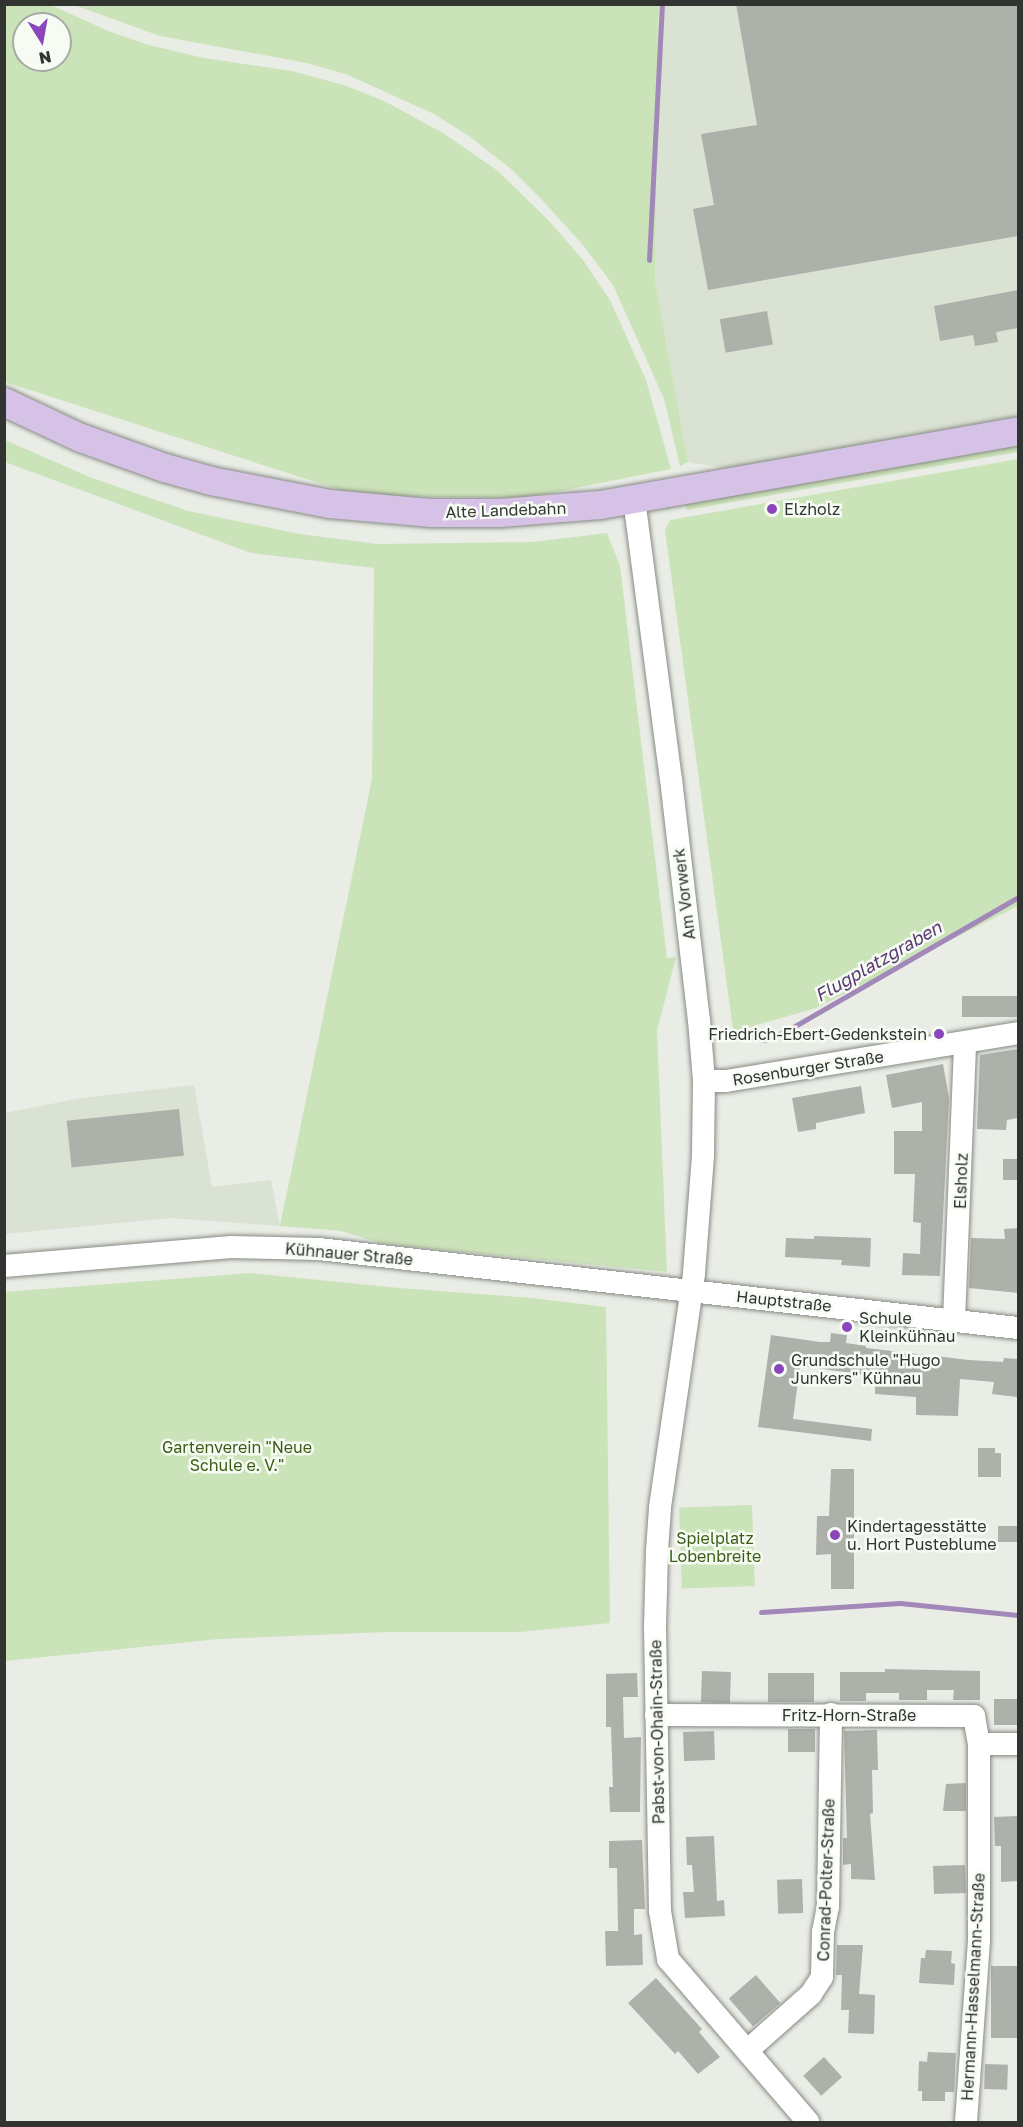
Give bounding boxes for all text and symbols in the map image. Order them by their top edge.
north arrow [12,12,72,72]
text: N [37,47,53,69]
street label: Alte Landebahn [445,498,567,522]
place label: Elzholz [784,499,840,519]
marker: Elzholz [765,502,779,516]
street label: Am Vorwerk [669,847,699,941]
water label: Flugplatzgraben [811,916,945,1006]
place label: Friedrich-Ebert-Gedenkstein [708,1024,927,1044]
marker: Friedrich-Ebert-Gedenkstein [932,1027,946,1041]
street label: Rosenburger Straße [731,1047,885,1089]
street label: Elsholz [950,1153,972,1209]
street label: Kühnauer Straße [284,1239,414,1269]
street label: Hauptstraße [735,1286,833,1316]
place label: Schule Kleinkühnau [859,1308,955,1346]
marker: Schule Kleinkühnau [840,1320,854,1334]
place label: Grundschule "Hugo Junkers" Kühnau [791,1350,940,1388]
marker: Grundschule "Hugo Junkers" Kühnau [772,1362,786,1376]
park label: Gartenverein "Neue Schule e. V." [162,1437,312,1475]
place label: Kindertagesstätte u. Hort Pusteblume [847,1516,997,1554]
park label: Spielplatz Lobenbreite [669,1528,761,1566]
marker: Kindertagesstätte u. Hort Pusteblume [828,1528,842,1542]
street label: Pabst-von-Ohain-Straße [646,1640,668,1824]
street label: Fritz-Horn-Straße [782,1705,916,1725]
street label: Conrad-Polter-Straße [814,1798,838,1962]
street label: Hermann-Hasselmann-Straße [957,1873,989,2101]

